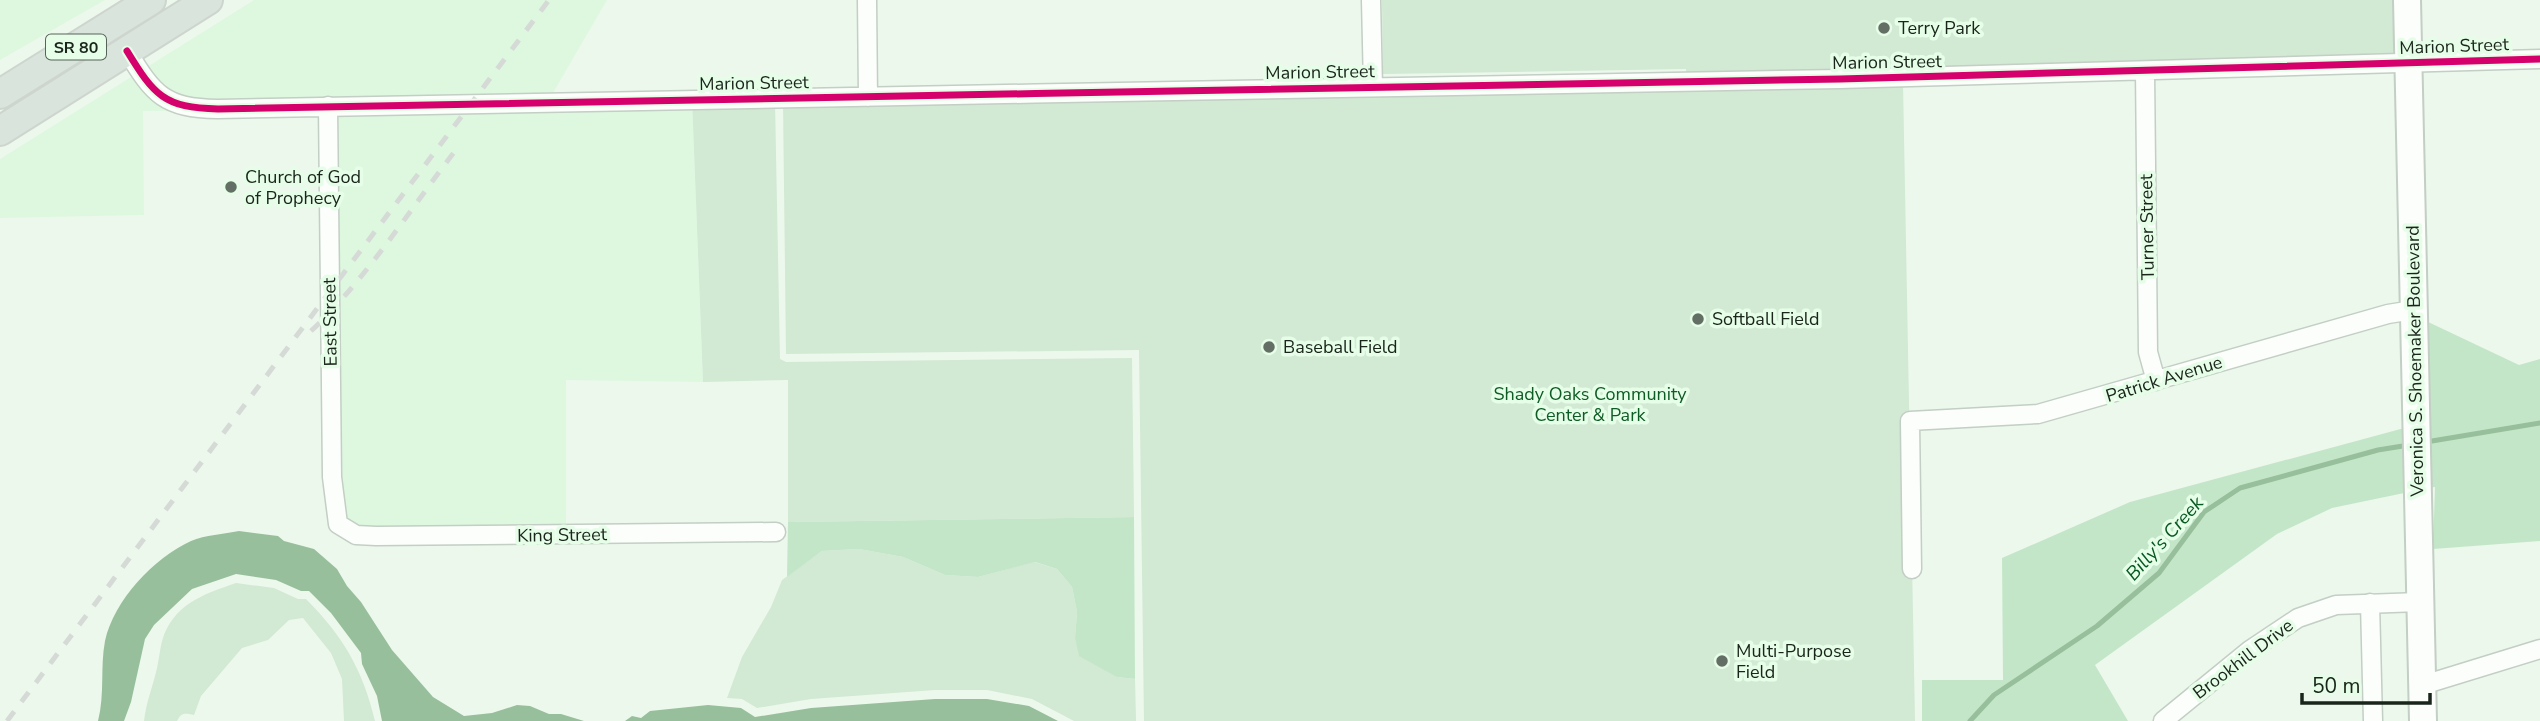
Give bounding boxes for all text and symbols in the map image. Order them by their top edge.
place label: Terry Park [1898,16,1981,40]
marker: Terry Park [1876,20,1892,36]
street label: Marion Street [2399,32,2510,60]
road number: SR 80 [46,34,106,60]
street label: Marion Street [1832,49,1943,75]
street label: Marion Street [1265,59,1376,85]
street label: Marion Street [699,70,810,96]
place label: Church of God of Prophecy [245,165,361,210]
street label: Turner Street [2134,173,2160,280]
marker: Church of God of Prophecy [223,179,239,195]
street label: Veronica S. Shoemaker Boulevard [2401,225,2429,498]
street label: East Street [317,277,343,366]
place label: Softball Field [1712,307,1820,331]
marker: Softball Field [1690,311,1706,327]
place label: Baseball Field [1283,335,1398,359]
marker: Baseball Field [1261,339,1277,355]
street label: Patrick Avenue [2103,350,2225,408]
park label: Shady Oaks Community Center & Park [1493,382,1687,427]
water label: Billy's Creek [2120,490,2210,587]
street label: King Street [517,522,608,548]
street label: Brookhill Drive [2188,613,2298,705]
place label: Multi-Purpose Field [1736,639,1851,684]
marker: Multi-Purpose Field [1714,653,1730,669]
scale bar [2302,662,2430,706]
text: 50 m [2312,672,2361,700]

